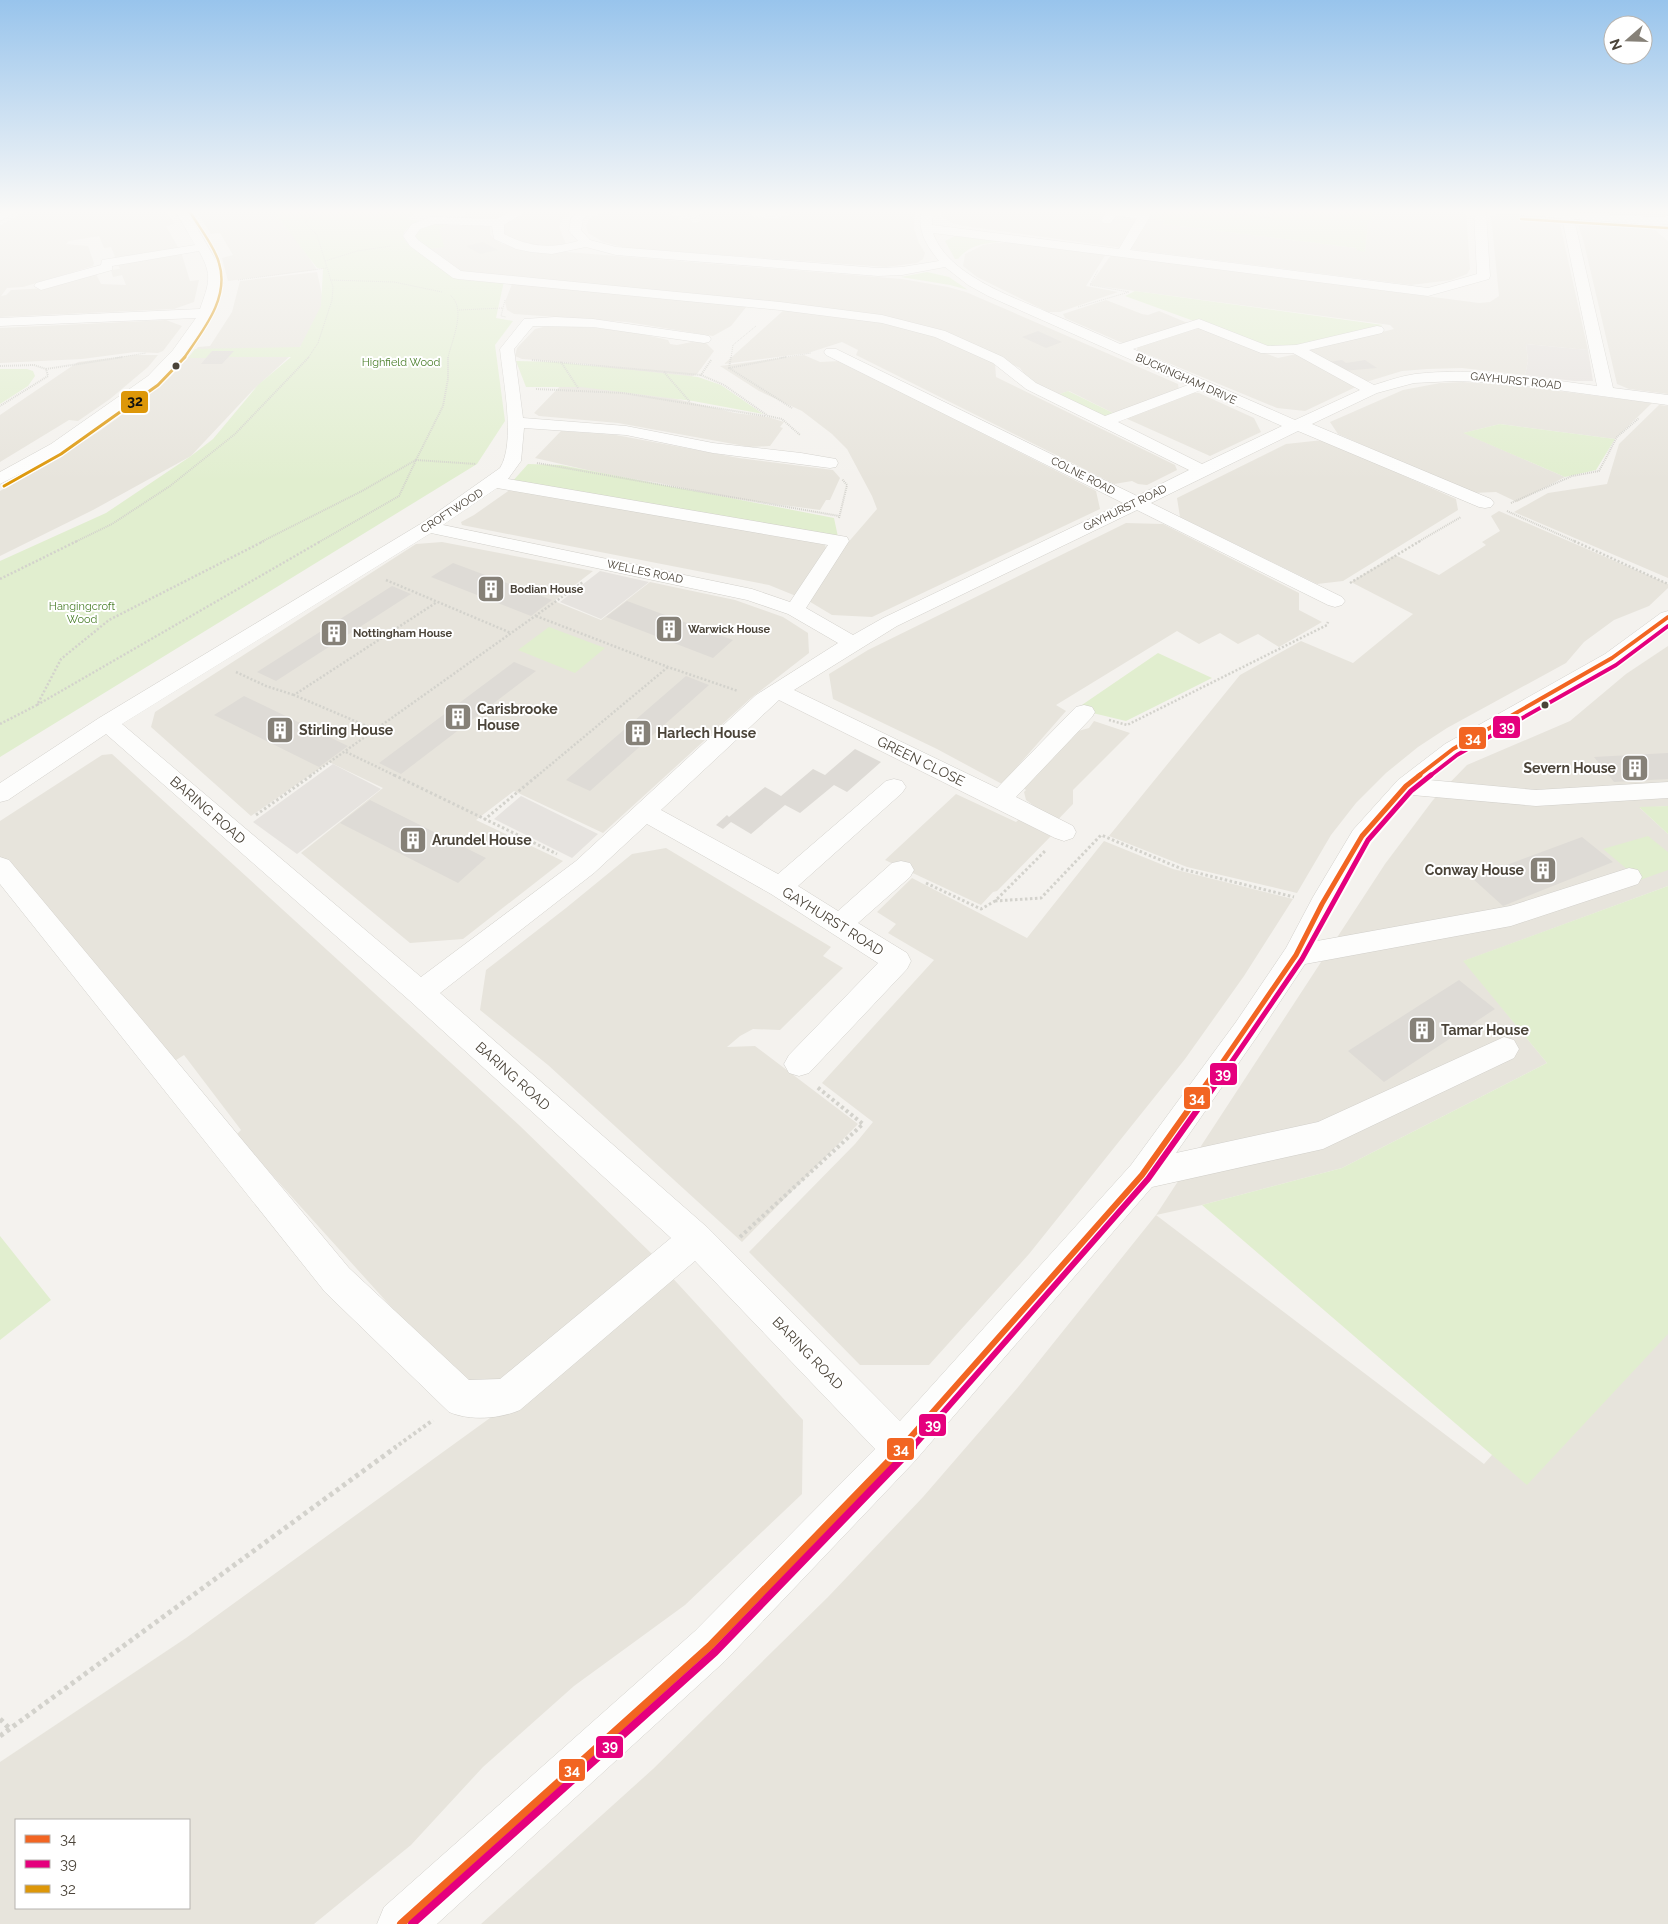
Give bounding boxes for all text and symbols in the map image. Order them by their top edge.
north arrow [1603,15,1653,65]
text: N [1606,37,1625,52]
street label: BUCKINGHAM DRIVE [1133,351,1239,407]
park label: Highfield Wood [362,356,440,369]
unlabelled marker [171,361,181,371]
street label: GAYHURST ROAD [1470,370,1562,392]
line badge: 32 [120,390,149,414]
text: 32 [127,393,143,409]
street label: COLNE ROAD [1049,454,1118,498]
street label: GAYHURST ROAD [1081,482,1169,534]
street label: CROFTWOOD [418,486,486,536]
street label: WELLES ROAD [606,558,684,586]
building icon: Bodian House [476,574,506,604]
place label: Bodian House [510,583,584,596]
park label: Hangingcroft Wood [49,600,115,626]
building icon: Warwick House [654,614,684,644]
building icon: Nottingham House [319,618,349,648]
place label: Warwick House [688,623,771,636]
place label: Nottingham House [353,627,453,640]
unlabelled marker [1540,700,1550,710]
place label: Carisbrooke House [477,701,558,733]
building icon: Carisbrooke House [443,702,473,732]
building icon: Stirling House [265,715,295,745]
line badge: 39 [1492,715,1521,739]
building icon: Harlech House [623,718,653,748]
text: 39 [1499,719,1515,735]
place label: Stirling House [299,722,394,738]
place label: Harlech House [657,725,757,741]
line badge: 34 [1458,726,1487,750]
text: 34 [1465,730,1481,746]
street label: GREEN CLOSE [875,733,967,789]
building icon: Severn House [1620,753,1650,783]
place label: Severn House [1523,760,1617,776]
street label: BARING ROAD [167,773,249,847]
building icon: Arundel House [398,825,428,855]
place label: Arundel House [432,832,532,848]
building icon: Conway House [1528,855,1558,885]
place label: Conway House [1425,862,1525,878]
street label: GAYHURST ROAD [779,883,887,959]
building icon: Tamar House [1407,1015,1437,1045]
place label: Tamar House [1441,1022,1529,1038]
street label: BARING ROAD [473,1038,553,1114]
line badge: 39 [1209,1062,1238,1086]
text: 39 [1215,1066,1231,1082]
line badge: 34 [1183,1086,1211,1110]
text: 34 [1189,1090,1205,1106]
street label: BARING ROAD [769,1313,847,1393]
line badge: 39 [918,1413,947,1437]
text: 39 [925,1417,941,1433]
line badge: 34 [886,1437,915,1461]
text: 34 [893,1441,909,1457]
line badge: 39 [595,1735,624,1759]
text: 39 [602,1738,618,1754]
line badge: 34 [558,1758,586,1782]
text: 34 [564,1762,580,1778]
legend [15,1819,190,1909]
text: 34 [60,1830,76,1848]
text: 39 [60,1855,77,1873]
text: 32 [60,1880,76,1898]

